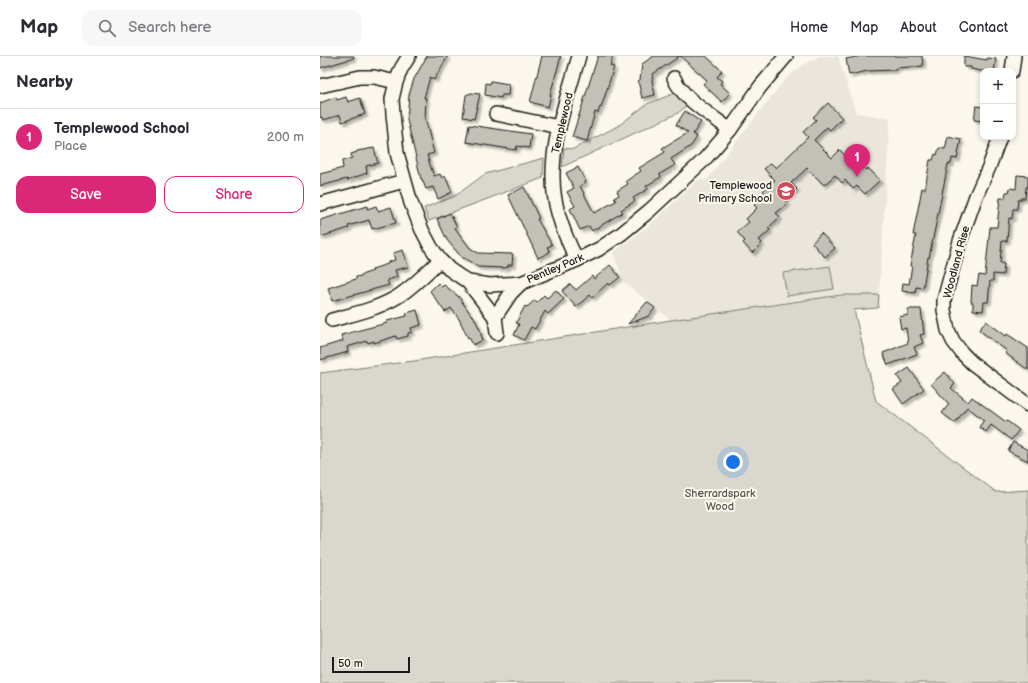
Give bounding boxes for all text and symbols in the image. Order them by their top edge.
search box [82,10,362,46]
text: Map [20,16,58,39]
icon: search [96,17,118,39]
text: Search here [128,18,211,37]
text: Home [790,19,828,36]
text: Map [850,19,878,36]
text: About [900,19,937,36]
text: Contact [959,19,1008,36]
map controls [980,68,1016,140]
button: + [980,68,1016,104]
text: Nearby [16,72,73,92]
street label: Templewood [549,91,576,155]
button: − [980,104,1016,140]
text: Templewood School [54,119,189,138]
text: 1 [26,129,32,145]
text: 200 m [267,129,304,145]
text: Place [54,138,87,154]
pin: 1 [844,144,870,177]
button: Save [16,176,156,213]
button: Share [164,176,304,213]
place label: Templewood Primary School [698,179,772,205]
school or university icon: Templewood Primary School [775,180,797,202]
street label: Woodland Rise [941,224,973,300]
street label: Pentley Park [525,250,586,286]
your location [723,452,743,472]
park label: Sherrardspark Wood [685,487,756,513]
scale bar [332,655,410,674]
text: 50 m [338,657,363,670]

